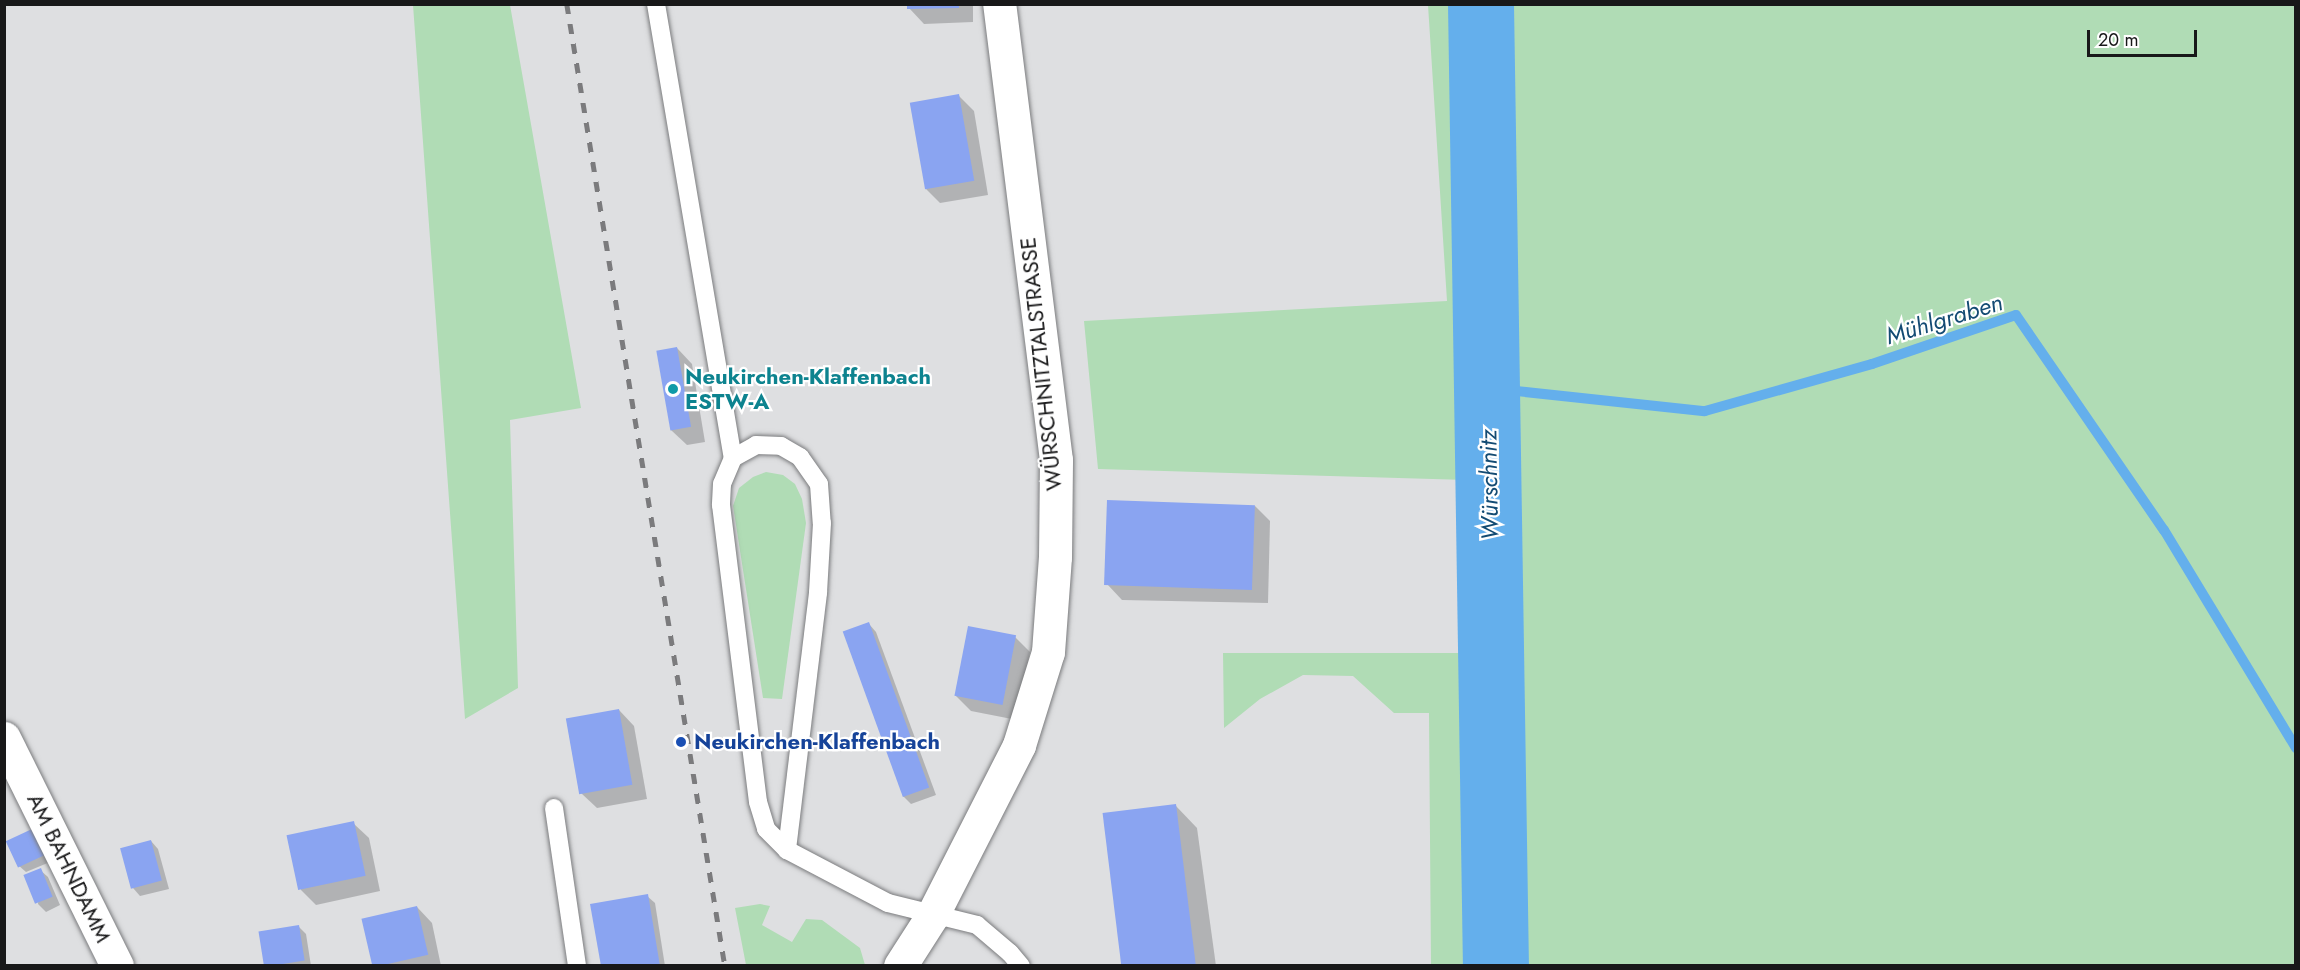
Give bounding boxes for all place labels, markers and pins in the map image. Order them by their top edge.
place label: Neukirchen-Klaffenbach ESTW-A [685,363,931,414]
marker: Neukirchen-Klaffenbach ESTW-A [666,382,680,396]
place label: Neukirchen-Klaffenbach [694,729,940,755]
marker: Neukirchen-Klaffenbach [672,733,690,751]

